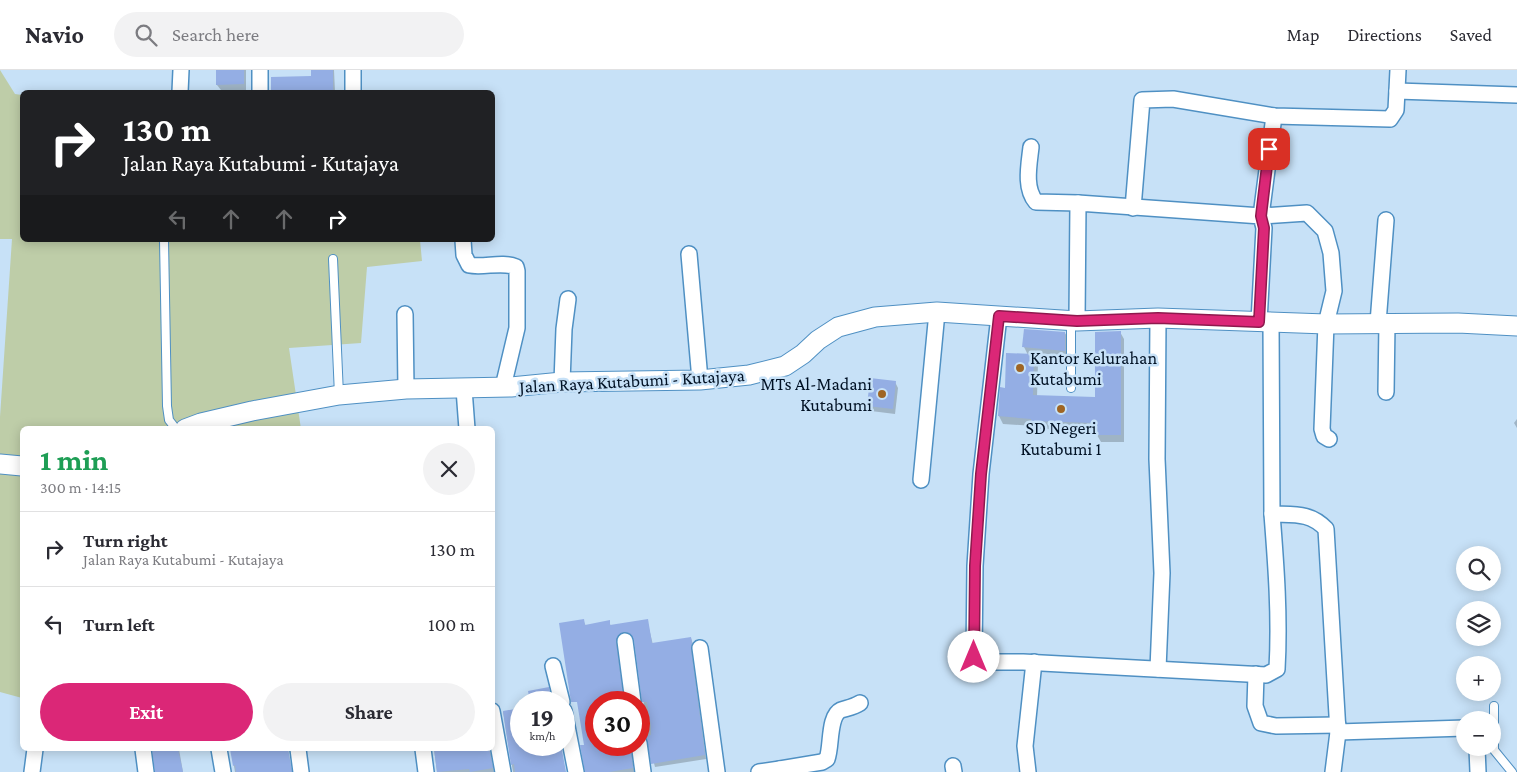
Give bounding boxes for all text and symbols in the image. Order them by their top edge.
search box [114,12,464,57]
text: Navio [25,21,84,48]
icon: search [132,21,160,49]
text: Search here [172,24,259,45]
text: Map [1287,25,1319,45]
text: Directions [1347,25,1422,45]
text: Saved [1450,25,1492,45]
icon: right [40,110,105,175]
text: 130 m [123,110,211,149]
pin [1248,128,1290,170]
icon: arrive [1255,135,1283,163]
text: Jalan Raya Kutabumi - Kutajaya [123,151,399,176]
icon: left [164,205,192,233]
icon: ahead [217,205,245,233]
icon: ahead [270,205,298,233]
icon: right [323,205,351,233]
place label: Kantor Kelurahan Kutabumi [1030,348,1157,389]
marker: Kantor Kelurahan Kutabumi [1014,362,1026,374]
street label: Jalan Raya Kutabumi - Kutajaya [517,365,745,398]
place label: MTs Al-Madani Kutabumi [761,374,872,415]
marker: MTs Al-Madani Kutabumi [876,388,888,400]
marker: SD Negeri Kutabumi 1 [1055,403,1067,415]
place label: SD Negeri Kutabumi 1 [1020,418,1102,459]
text: 1 min [40,443,108,476]
button: close [423,443,475,495]
text: 300 m · 14:15 [40,479,121,496]
text: Turn right [83,530,168,551]
icon: right [40,535,68,563]
text: 130 m [430,539,475,560]
map controls [1456,546,1501,756]
button: search [1456,546,1501,591]
text: Jalan Raya Kutabumi - Kutajaya [83,551,284,568]
button: layers [1456,601,1501,646]
icon: left [40,610,68,638]
text: Turn left [83,614,155,635]
text: 100 m [428,614,475,635]
position arrow [947,630,999,682]
button: + [1456,656,1501,701]
button: Exit [40,683,253,741]
button: Share [263,683,475,741]
speed limit sign: 30 [585,691,650,756]
text: 19 [531,704,554,731]
button: − [1456,711,1501,756]
text: km/h [530,729,555,743]

